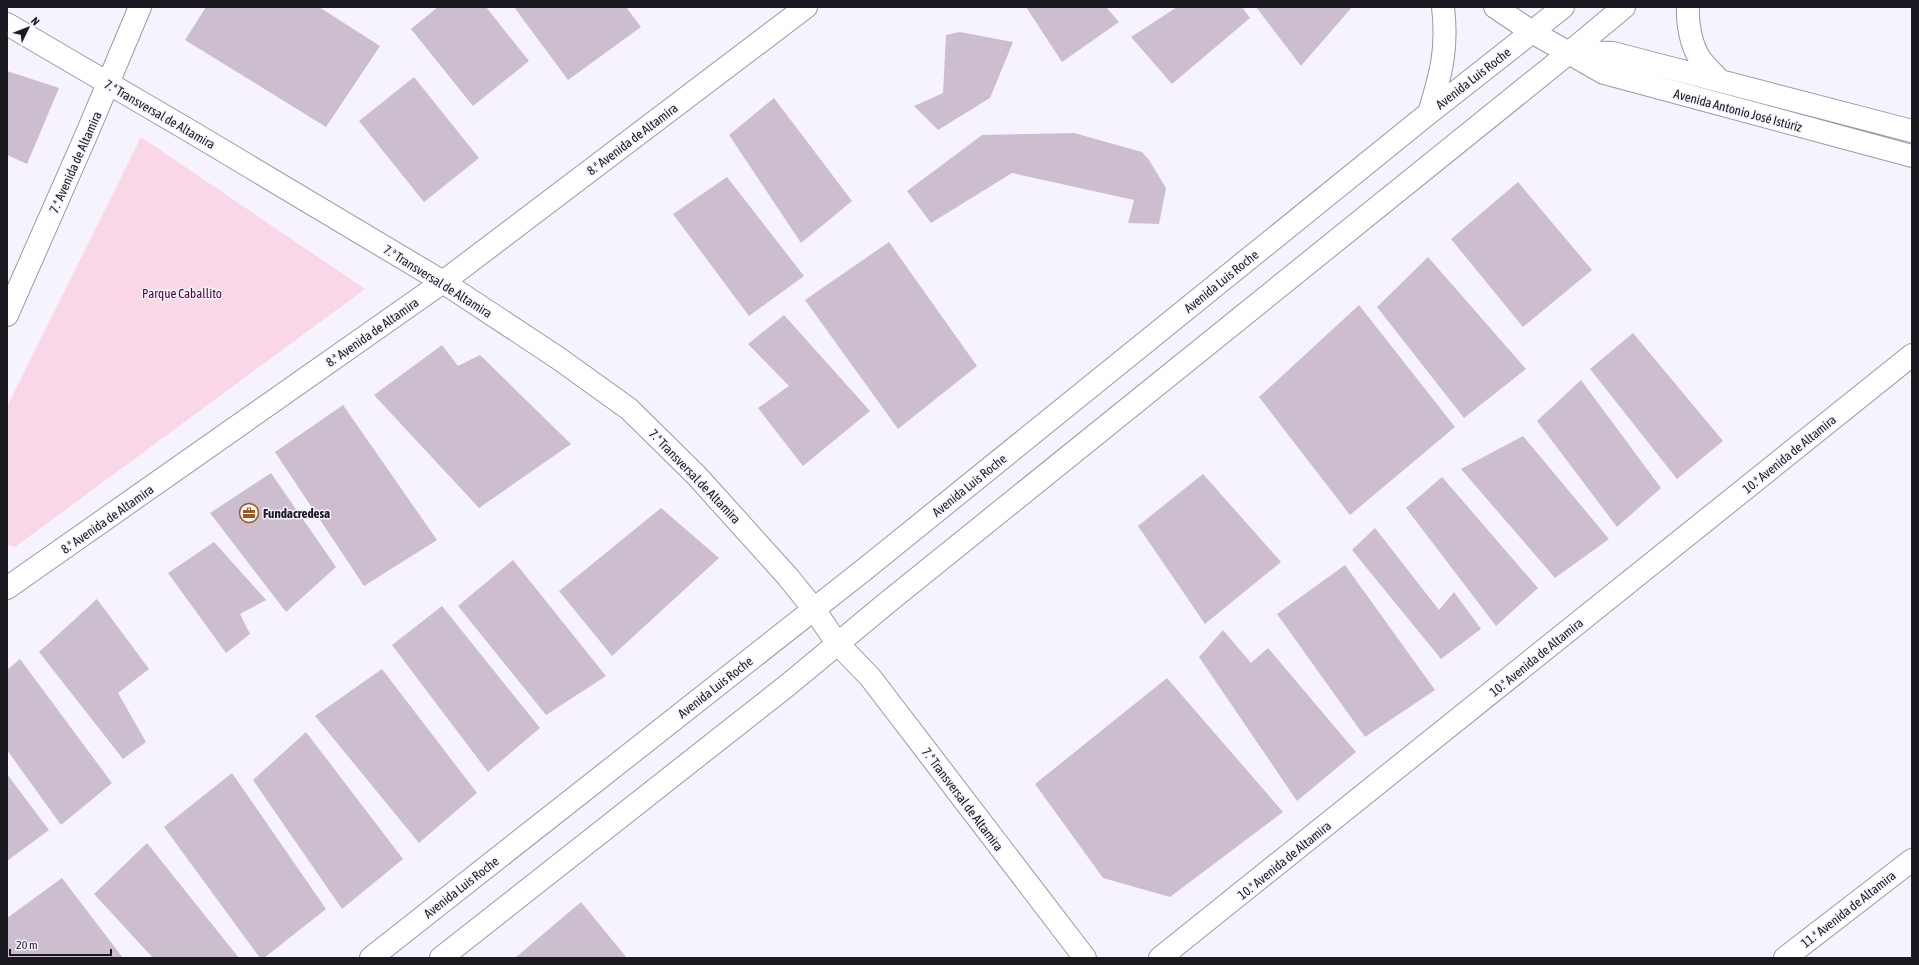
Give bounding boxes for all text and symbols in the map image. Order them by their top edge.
north arrow [8,8,48,48]
text: N [29,15,42,28]
street label: Avenida Luis Roche [1433,44,1514,112]
street label: 7.ª Transversal de Altamira [102,77,218,152]
street label: Avenida Antonio José Istúriz [1672,86,1804,135]
street label: 8.ª Avenida de Altamira [584,100,681,178]
street label: 7.ª Avenida de Altamira [46,109,105,215]
street label: 7.ª Transversal de Altamira [381,242,495,321]
street label: Avenida Luis Roche [1181,247,1262,316]
park label: Parque Caballito [142,286,222,301]
street label: 8.ª Avenida de Altamira [323,295,422,370]
street label: 10.ª Avenida de Altamira [1740,412,1839,497]
street label: 7.ª Transversal de Altamira [646,426,744,527]
street label: Avenida Luis Roche [929,451,1010,520]
street label: 8.ª Avenida de Altamira [58,482,157,557]
office icon: Fundacredesa [238,502,260,524]
place label: Fundacredesa [263,506,330,521]
street label: 10.ª Avenida de Altamira [1487,615,1586,700]
street label: Avenida Luis Roche [675,653,756,721]
street label: 7.ª Transversal de Altamira [919,745,1006,854]
street label: 10.ª Avenida de Altamira [1235,818,1334,903]
street label: Avenida Luis Roche [421,853,502,921]
street label: 11.ª Avenida de Altamira [1798,868,1899,951]
scale bar [10,931,111,957]
text: 20 m [16,938,38,952]

